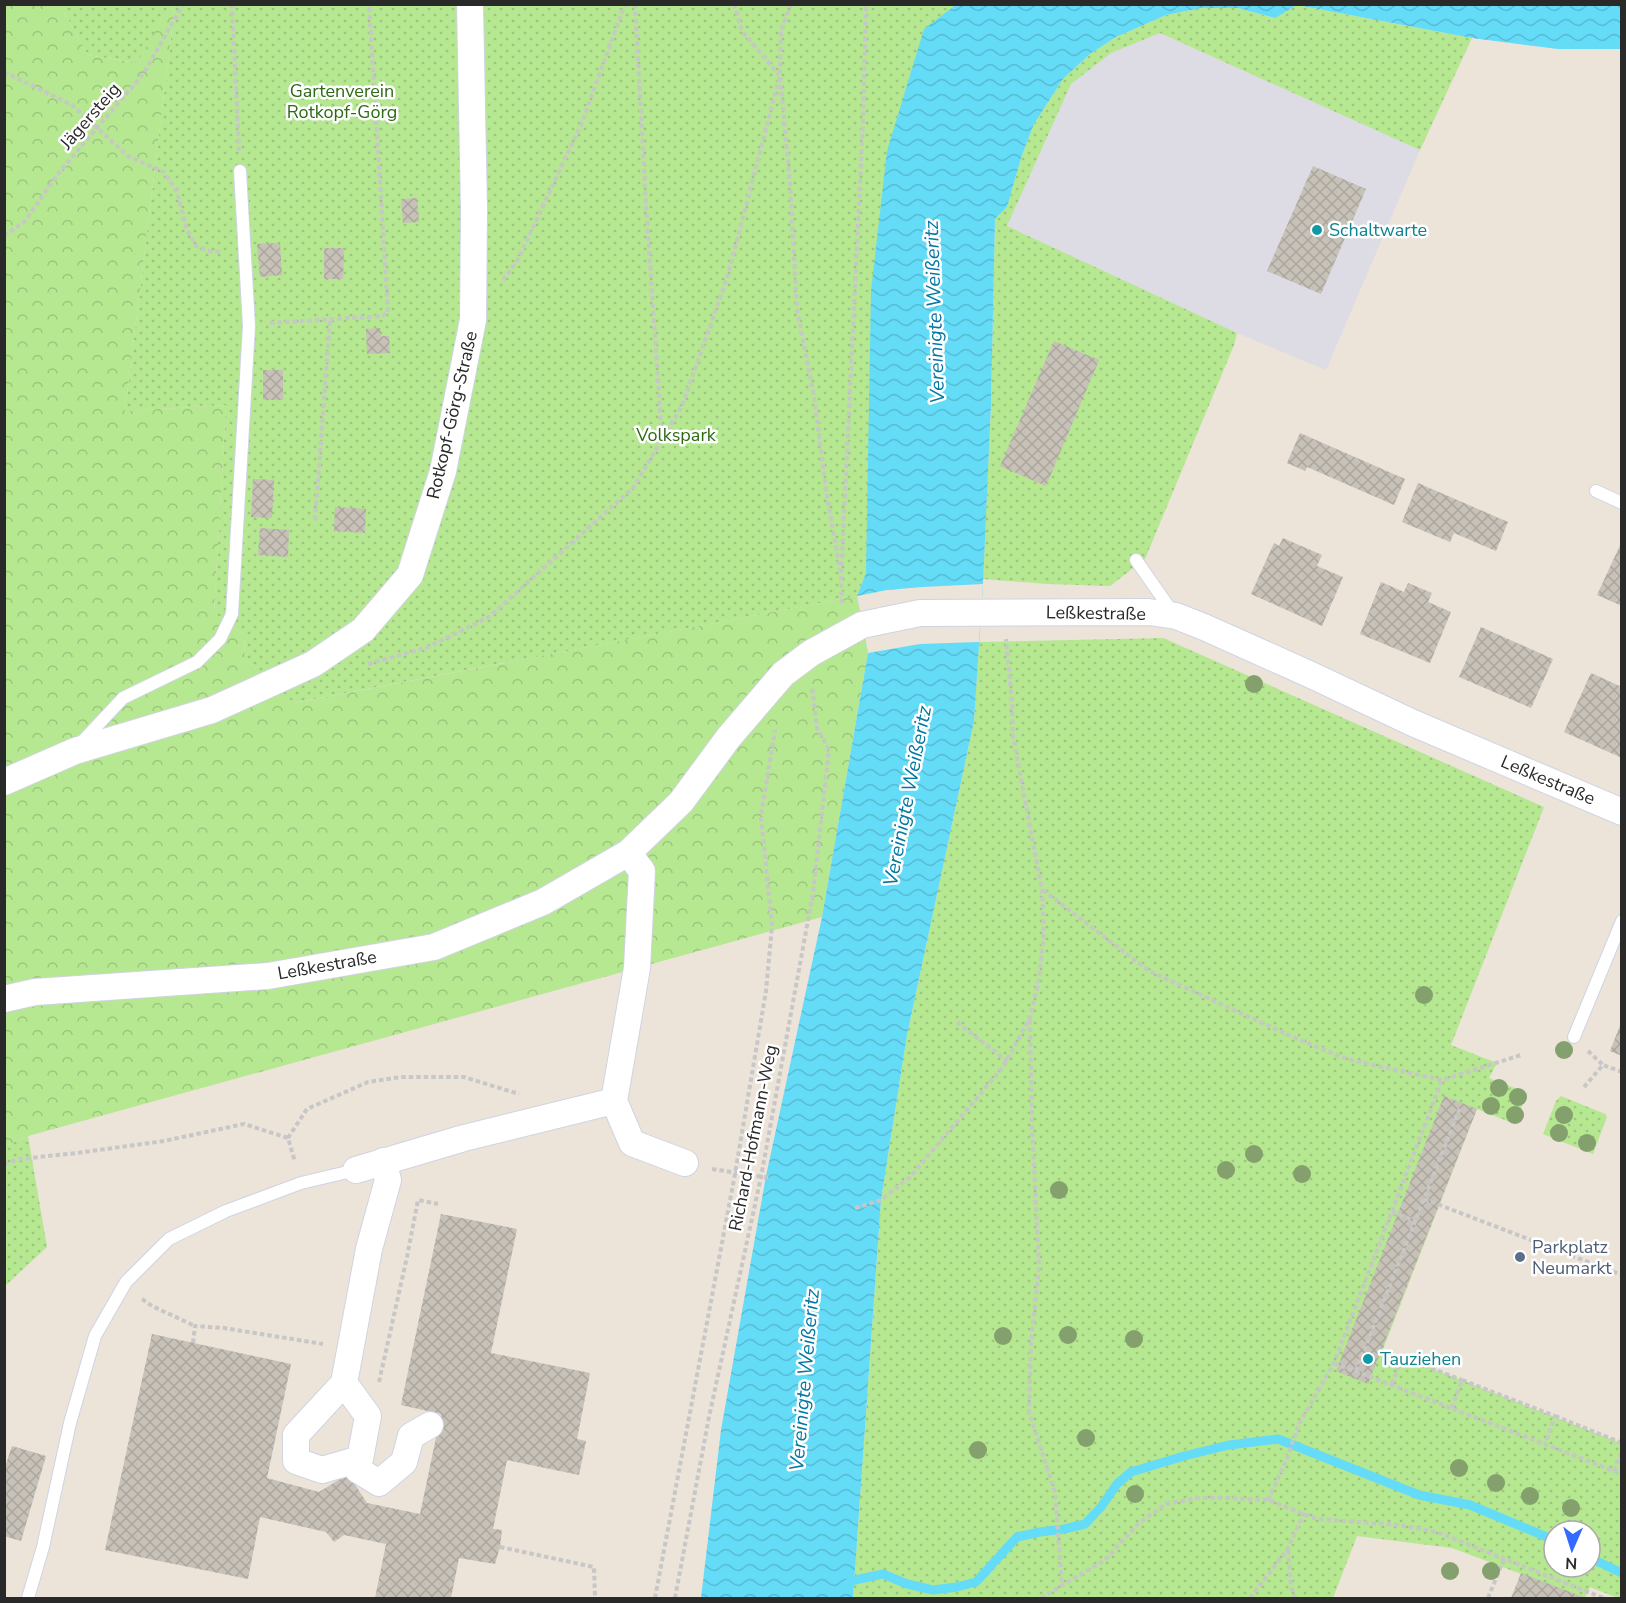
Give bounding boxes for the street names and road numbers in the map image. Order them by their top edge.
street label: Jägersteig [54,78,126,155]
street label: Rotkopf-Görg-Straße [421,329,483,501]
street label: Leßkestraße [1046,600,1146,626]
street label: Leßkestraße [1497,749,1599,811]
street label: Leßkestraße [276,944,378,986]
street label: Richard-Hofmann-Weg [723,1043,783,1233]

